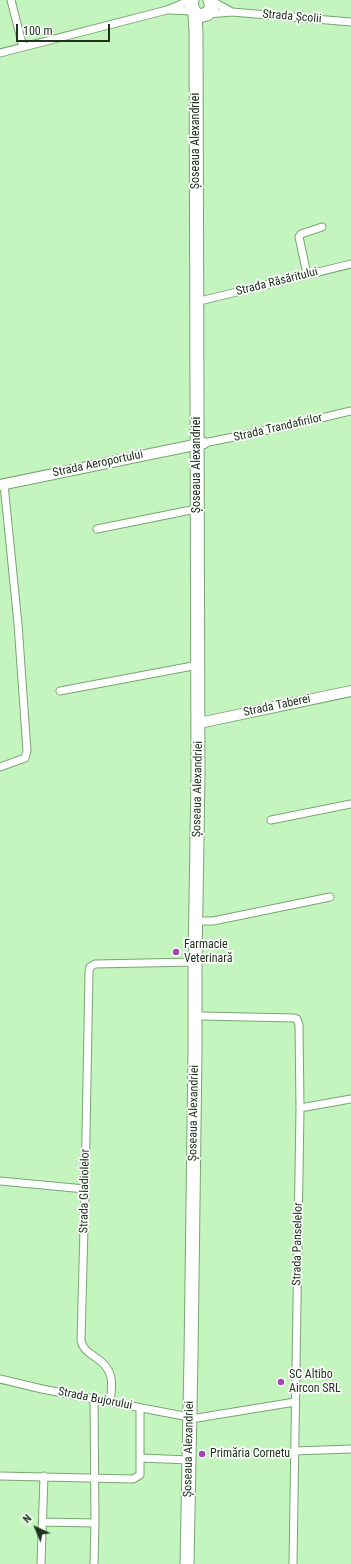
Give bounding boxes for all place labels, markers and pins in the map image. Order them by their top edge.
place label: Farmacie Veterinară [184,938,232,966]
marker: Farmacie Veterinară [171,947,181,957]
place label: SC Altibo Aircon SRL [289,1368,341,1396]
marker: SC Altibo Aircon SRL [276,1377,286,1387]
place label: Primăria Cornetu [210,1447,290,1461]
marker: Primăria Cornetu [197,1449,207,1459]

